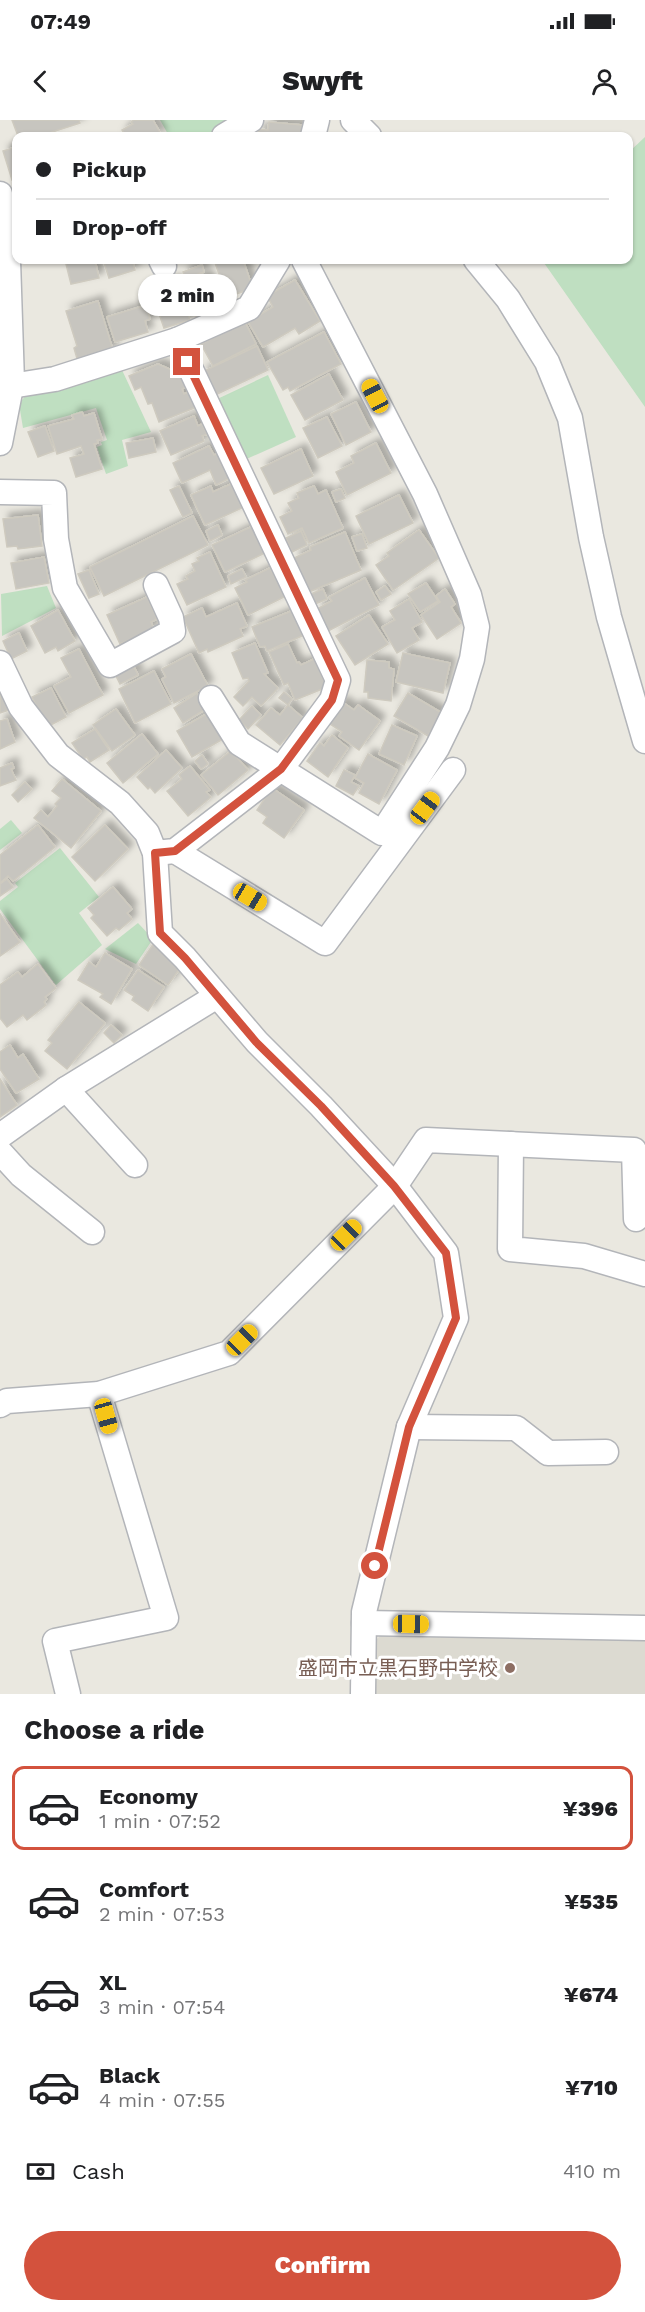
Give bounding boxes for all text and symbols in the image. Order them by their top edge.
text: 07:49 [30,9,91,34]
icon: back [24,65,57,98]
text: Swyft [282,65,363,97]
icon: person [588,65,621,98]
text: Pickup [72,157,147,182]
text: Drop-off [72,215,167,240]
callout: 2 min [138,275,237,317]
text: 2 min [160,283,215,307]
route end [173,348,200,375]
car [359,376,391,416]
car [407,788,443,828]
car [230,880,270,914]
car [327,1216,365,1254]
car [223,1321,261,1359]
car [92,1396,120,1436]
route start [361,1552,388,1579]
car [393,1615,429,1633]
place label: 盛岡市立黒石野中学校 [298,1656,498,1680]
marker: 盛岡市立黒石野中学校 [503,1661,517,1675]
text: Choose a ride [24,1714,204,1746]
icon: car [27,1781,81,1835]
text: Economy [99,1784,198,1809]
text: ¥396 [563,1796,618,1821]
text: 1 min · 07:52 [99,1809,221,1833]
icon: car [27,1874,81,1928]
text: Comfort [99,1877,189,1902]
text: ¥535 [564,1889,618,1914]
text: 2 min · 07:53 [99,1902,225,1926]
icon: car [27,1967,81,2021]
text: XL [99,1970,127,1995]
text: ¥674 [564,1982,618,2007]
text: 3 min · 07:54 [99,1995,225,2019]
icon: car [27,2060,81,2114]
text: Black [99,2063,160,2088]
text: ¥710 [565,2075,618,2100]
text: 4 min · 07:55 [99,2088,225,2112]
icon: cash [24,2155,57,2188]
text: Cash [72,2159,125,2184]
text: 410 m [563,2159,621,2183]
button: Confirm [24,2231,621,2300]

